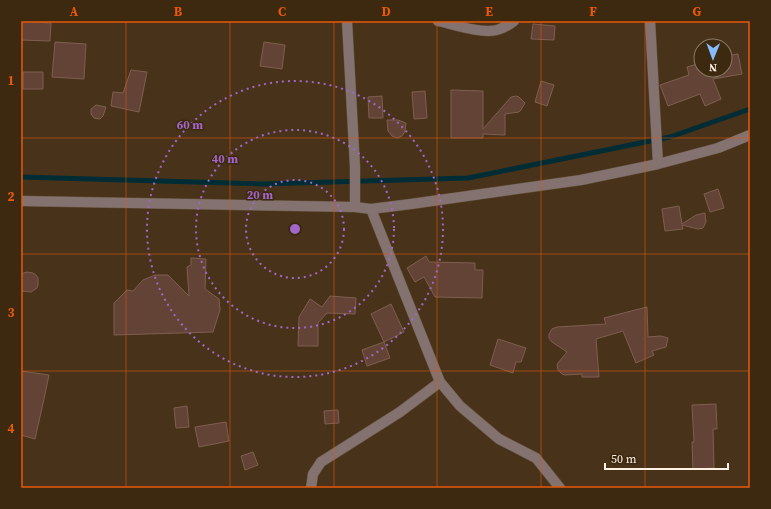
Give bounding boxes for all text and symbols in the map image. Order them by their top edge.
text: A [70,3,79,20]
text: B [174,3,183,20]
text: C [278,3,286,20]
text: D [381,3,391,20]
text: E [485,3,493,20]
text: F [589,3,597,20]
text: G [693,3,702,20]
north arrow [693,38,733,78]
text: N [709,60,717,75]
text: 1 [7,72,15,89]
text: 60 m [177,117,203,133]
text: 40 m [212,151,238,167]
text: 20 m [247,187,273,203]
text: 2 [7,188,15,205]
centre of rings [288,222,302,236]
text: 3 [7,304,15,321]
text: 4 [7,420,15,437]
scale bar [605,445,728,471]
text: 50 m [611,451,637,467]

